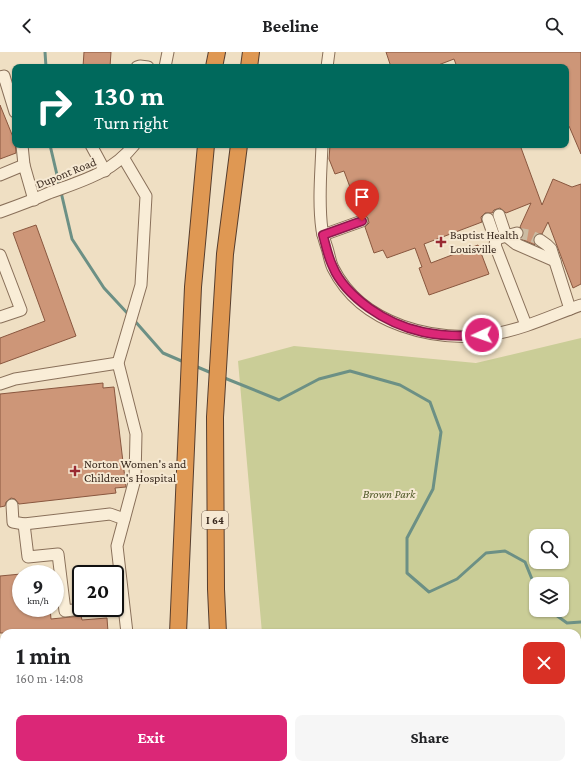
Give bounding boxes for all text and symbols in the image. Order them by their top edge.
icon: back [16,15,38,37]
icon: search [543,15,565,37]
text: Beeline [262,16,319,36]
icon: right [28,80,80,132]
text: 130 m [94,80,164,111]
text: Turn right [94,113,168,133]
street label: Dupont Road [34,154,99,191]
pin [345,180,379,221]
icon: arrive [351,186,373,208]
place label: Baptist Health Louisville [450,228,519,256]
marker: Baptist Health Louisville [435,236,447,248]
position arrow [461,314,503,356]
place label: Norton Women's and Children's Hospital [84,457,187,485]
marker: Norton Women's and Children's Hospital [69,465,81,477]
park label: Brown Park [363,487,416,501]
road number: I 64 [202,511,228,529]
map controls [529,529,569,617]
button: search [529,529,569,569]
speed limit sign: 20 [72,565,124,617]
text: 9 [33,575,43,597]
button: layers [529,577,569,617]
text: km/h [27,595,49,606]
text: 1 min [16,642,71,669]
button: close [523,642,565,684]
text: 160 m · 14:08 [16,671,83,686]
button: Exit [16,715,287,761]
button: Share [295,715,565,761]

